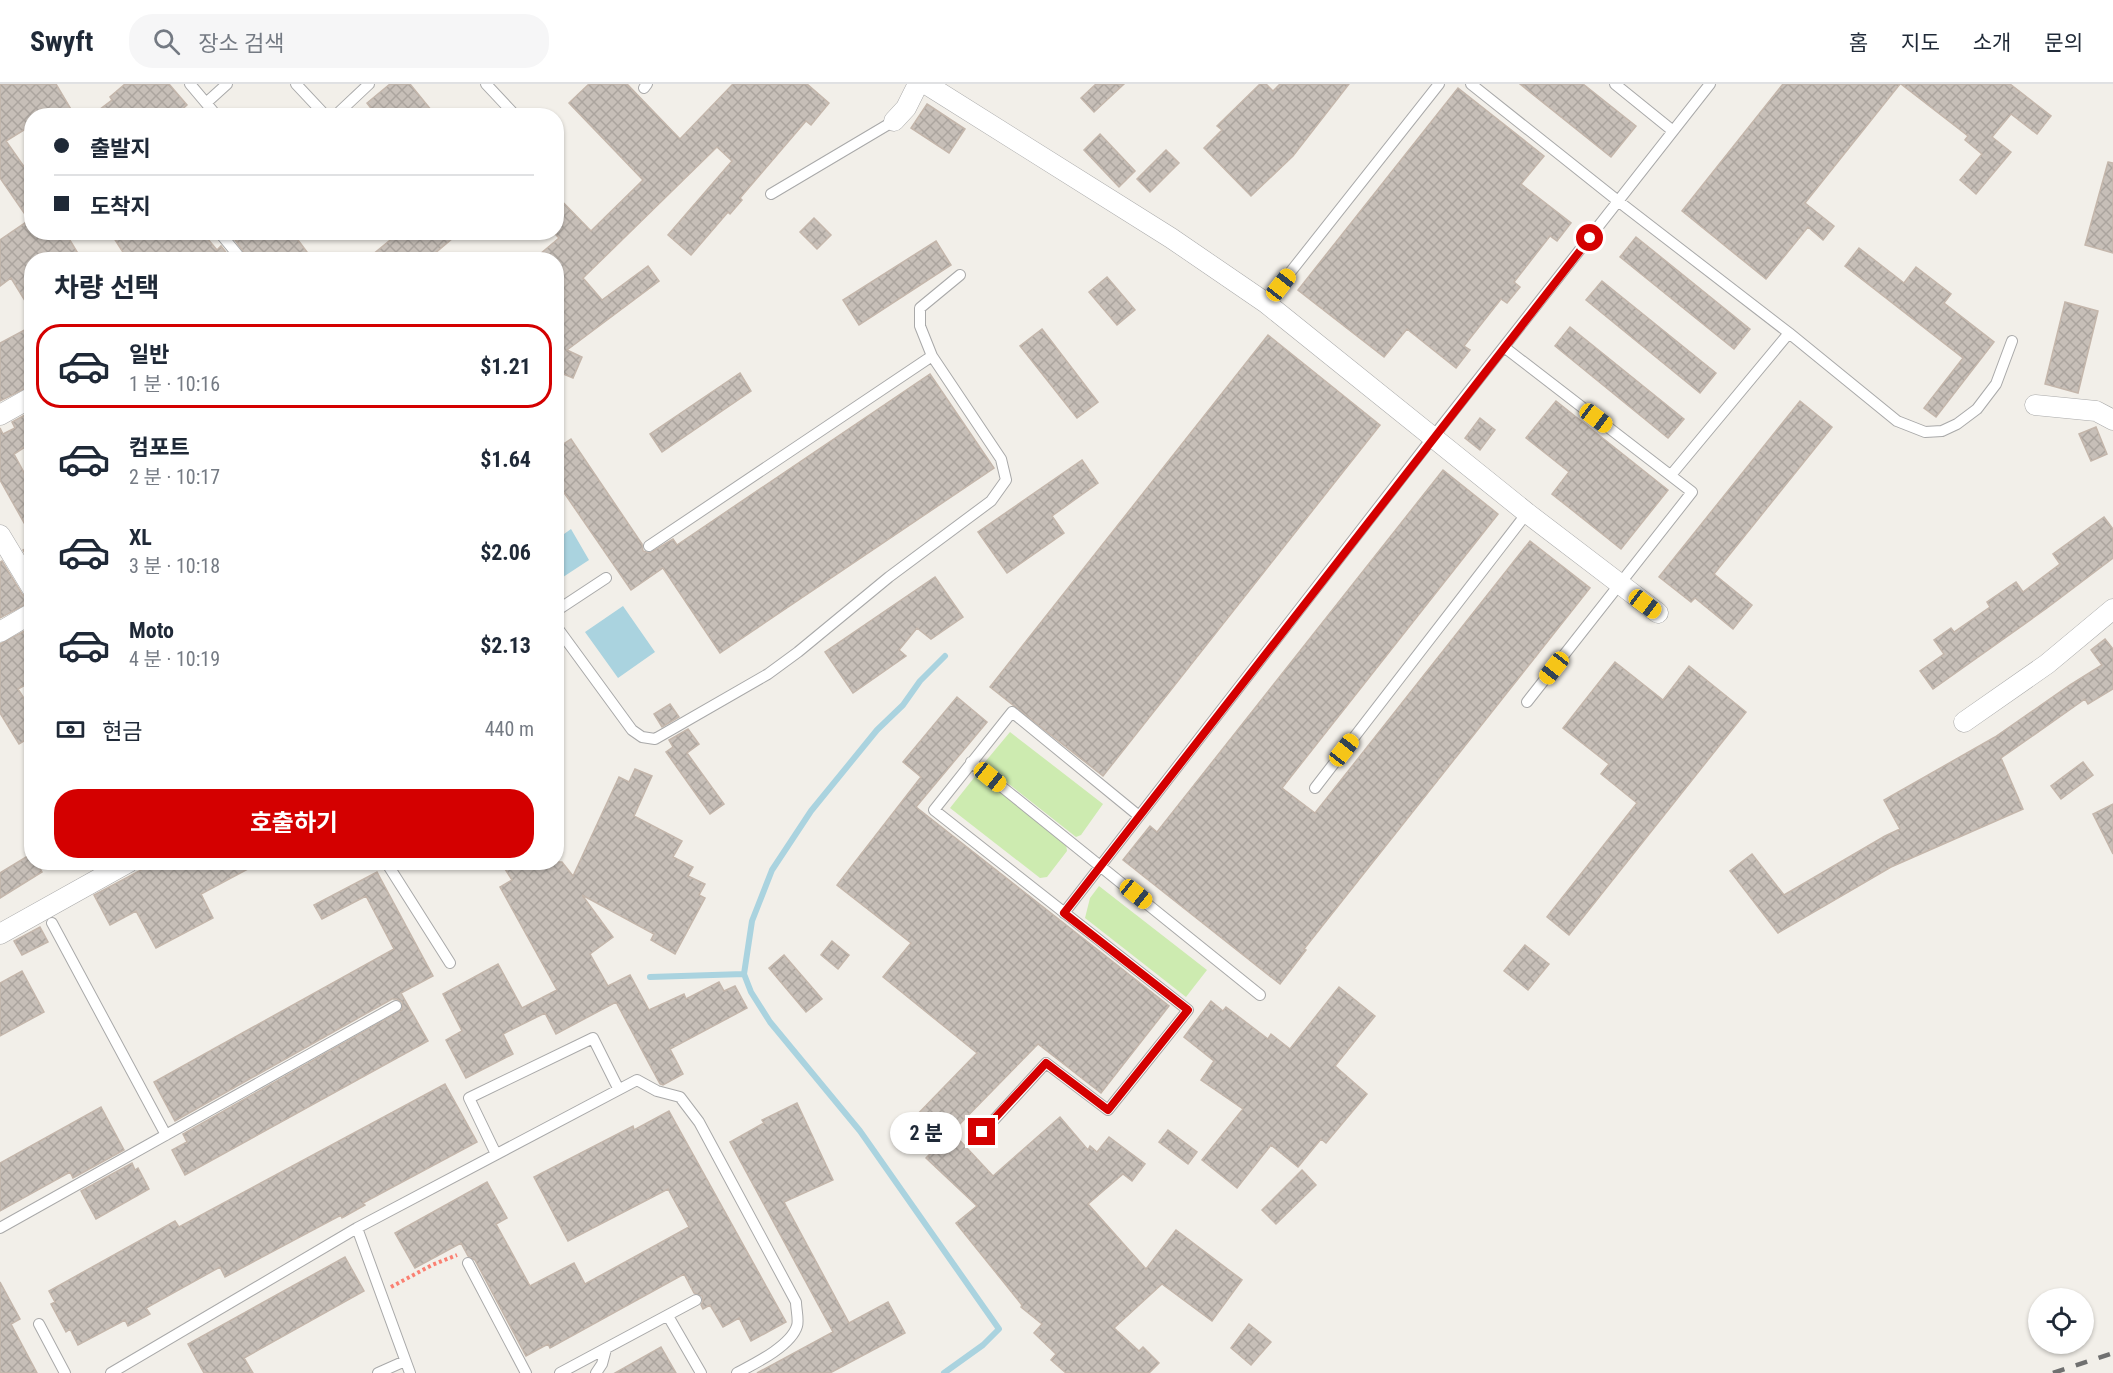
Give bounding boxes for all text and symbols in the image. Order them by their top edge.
search box [129,14,549,68]
text: Swyft [30,25,93,58]
icon: search [150,25,183,58]
text: 장소 검색 [198,31,284,56]
text: 홈 [1849,31,1868,55]
text: 지도 [1901,31,1940,55]
text: 소개 [1973,31,2011,55]
text: 문의 [2044,31,2083,55]
text: 출발지 [90,136,151,161]
text: 도착지 [90,194,151,219]
route start [1576,224,1603,251]
car [1263,265,1299,305]
text: 차량 선택 [54,272,160,304]
icon: car [57,339,111,393]
text: 일반 [129,342,169,367]
text: $1.21 [480,354,531,379]
text: 1 분 · 10:16 [129,372,220,396]
car [1576,400,1616,436]
icon: car [57,432,111,486]
text: 컴포트 [129,435,190,460]
text: $1.64 [480,447,531,472]
text: 2 분 · 10:17 [129,465,220,489]
icon: car [57,525,111,579]
text: XL [129,525,152,550]
text: $2.06 [480,540,531,565]
text: 3 분 · 10:18 [129,554,220,578]
car [1625,586,1665,622]
icon: car [57,618,111,672]
text: Moto [129,618,174,643]
text: $2.13 [480,633,531,658]
text: 4 분 · 10:19 [129,647,220,671]
car [1536,648,1572,688]
icon: cash [54,713,87,746]
text: 440 m [485,717,534,741]
text: 현금 [102,719,142,744]
car [1326,730,1362,770]
car [970,759,1010,795]
button: 호출하기 [54,789,534,858]
car [1116,876,1156,912]
callout: 2 분 [889,1111,961,1153]
route end [968,1118,995,1145]
text: 2 분 [909,1121,943,1145]
map controls [2028,1288,2094,1354]
button: locate [2028,1288,2094,1354]

